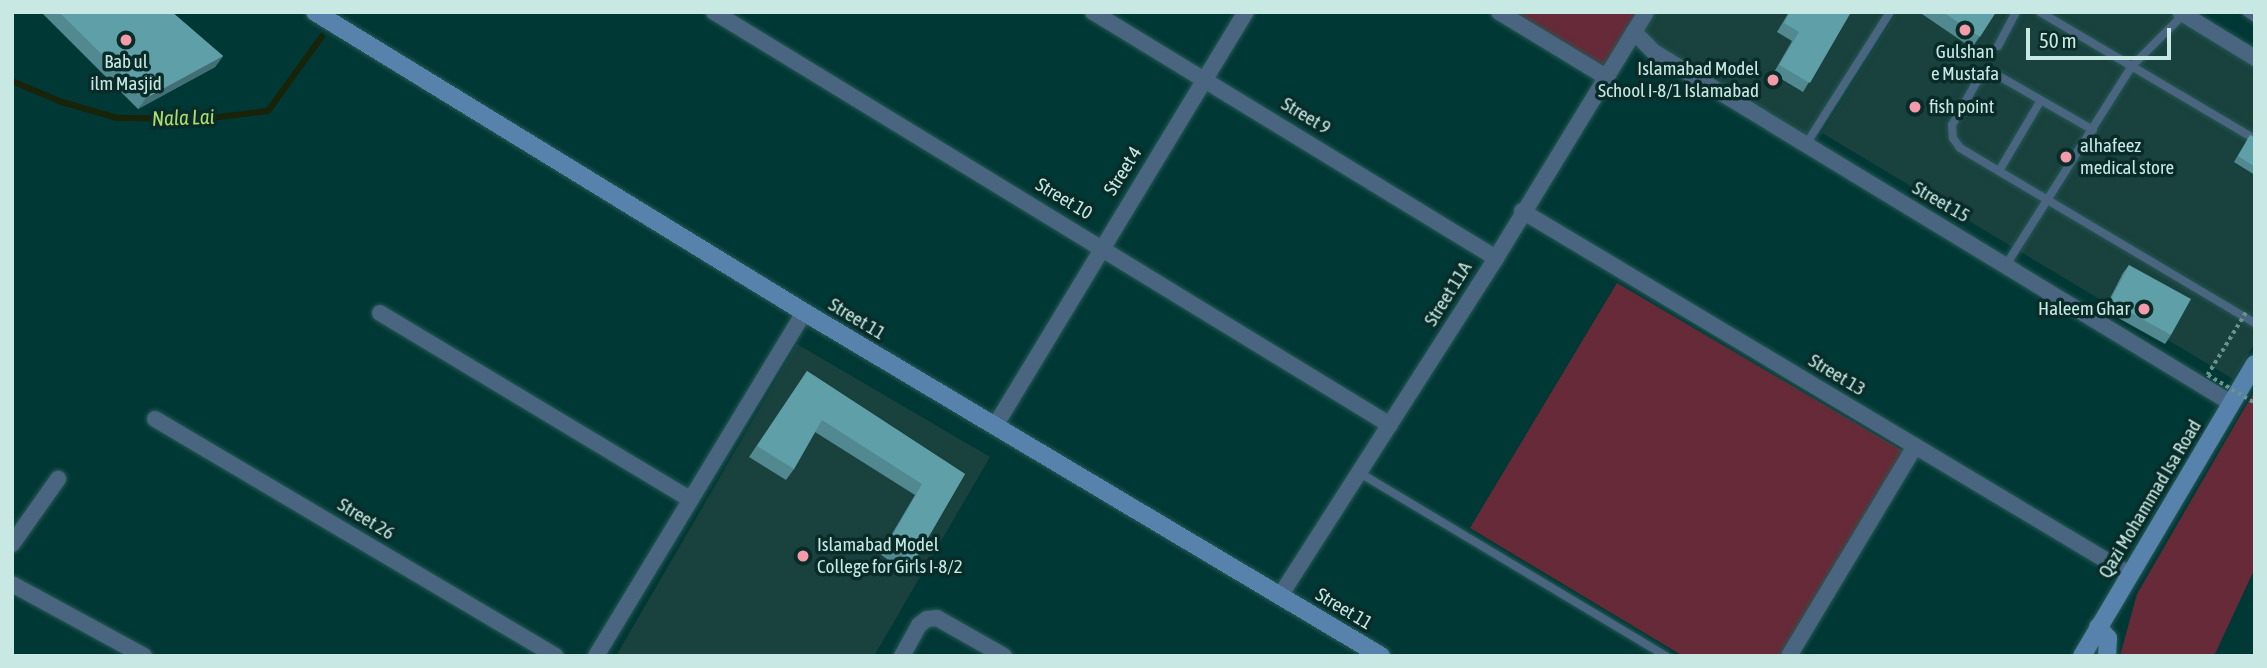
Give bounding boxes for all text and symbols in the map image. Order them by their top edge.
scale bar [2029,14,2174,58]
marker: Gulshan e Mustafa [1957,22,1973,38]
text: 50 m [2039,28,2077,52]
marker: Bab ul ilm Masjid [118,32,134,48]
place label: Gulshan e Mustafa [1931,41,1999,85]
place label: Bab ul ilm Masjid [90,51,162,95]
place label: Islamabad Model School I-8/1 Islamabad [1598,58,1759,102]
marker: Islamabad Model School I-8/1 Islamabad [1765,72,1781,88]
street label: Street 9 [1277,93,1335,139]
place label: fish point [1929,96,1994,118]
marker: fish point [1907,99,1923,115]
water label: Nala Lai [151,103,215,131]
place label: alhafeez medical store [2080,135,2174,179]
street label: Street 4 [1099,142,1147,200]
marker: alhafeez medical store [2058,149,2074,165]
street label: Street 10 [1031,173,1097,225]
street label: Street 15 [1908,177,1974,227]
street label: Street 11A [1419,258,1477,330]
street label: Street 11 [824,293,890,345]
place label: Haleem Ghar [2038,298,2130,320]
marker: Haleem Ghar [2136,301,2152,317]
street label: Street 13 [1804,349,1870,401]
street label: Qazi Mohammad Isa Road [2094,416,2206,582]
street label: Street 26 [333,493,399,545]
place label: Islamabad Model College for Girls I-8/2 [817,534,963,578]
marker: Islamabad Model College for Girls I-8/2 [795,548,811,564]
street label: Street 11 [1311,583,1377,635]

